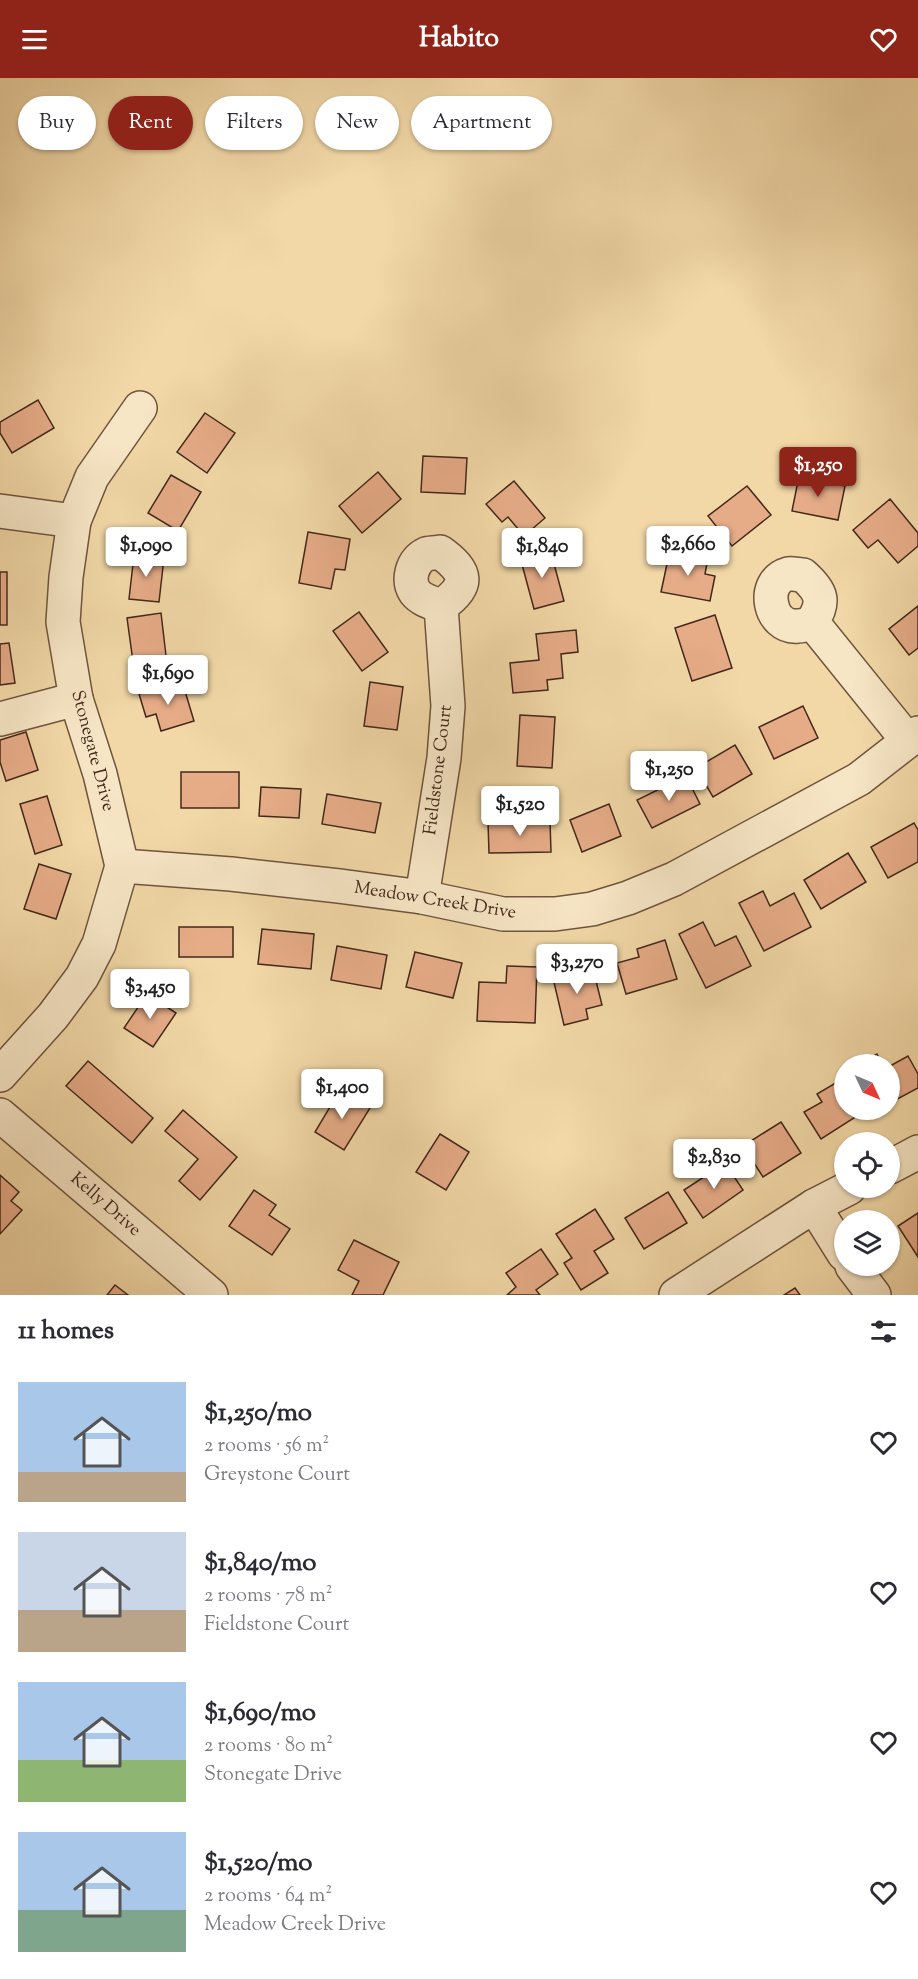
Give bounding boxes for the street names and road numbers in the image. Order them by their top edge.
street label: Stonegate Drive [63,688,121,814]
street label: Fieldstone Court [418,703,460,837]
street label: Meadow Creek Drive [352,875,518,927]
street label: Kelly Drive [64,1167,146,1243]

